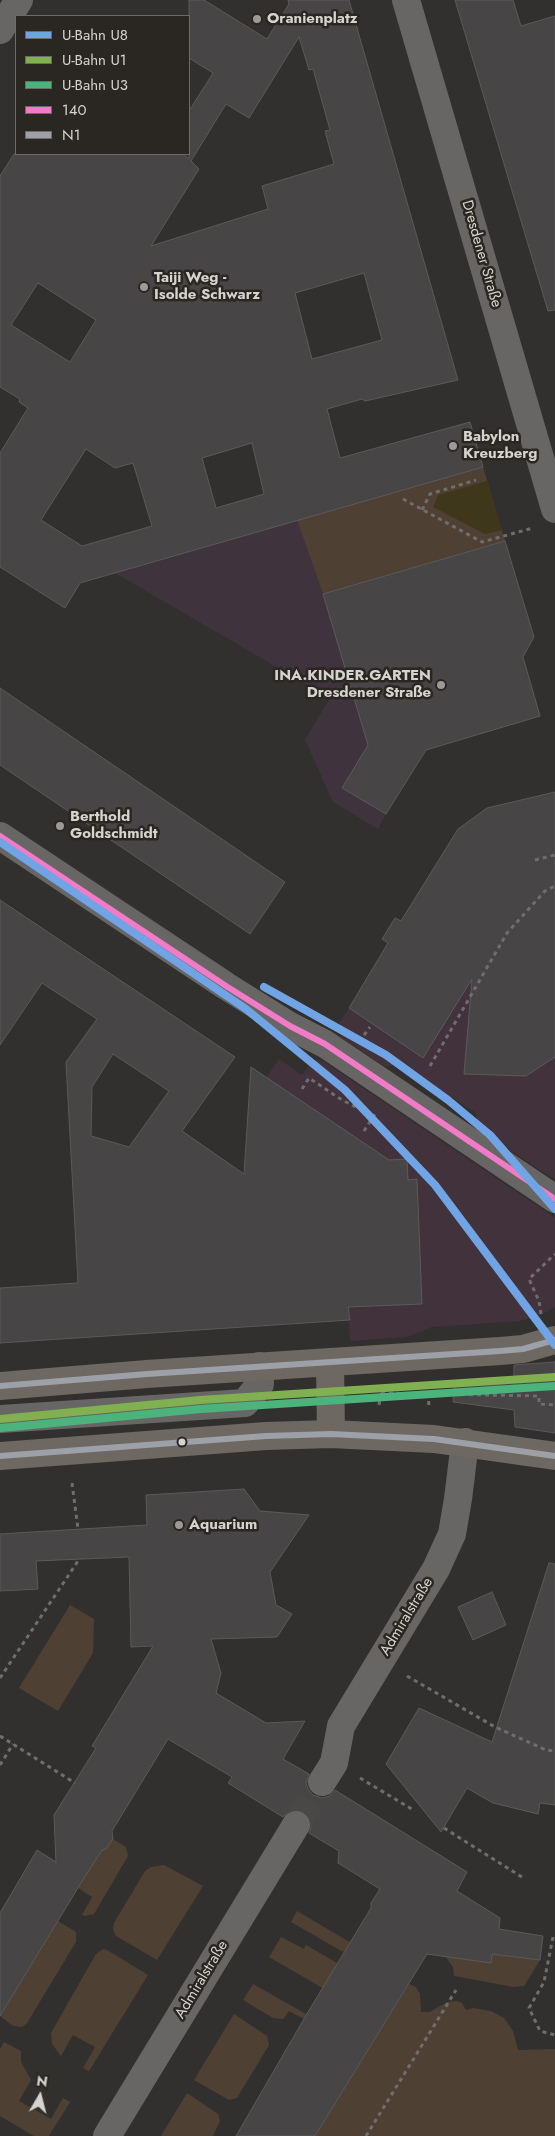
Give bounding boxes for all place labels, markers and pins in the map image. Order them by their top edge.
place label: Oranienplatz [267,10,358,28]
marker: Oranienplatz [251,13,263,25]
place label: Taiji Weg - Isolde Schwarz [154,269,260,304]
marker: Taiji Weg - Isolde Schwarz [138,281,150,293]
place label: Babylon Kreuzberg [463,428,537,463]
marker: Babylon Kreuzberg [447,440,459,452]
place label: INA.KINDER.GARTEN Dresdener Straße [274,667,431,702]
marker: INA.KINDER.GARTEN Dresdener Straße [435,679,447,691]
place label: Berthold Goldschmidt [70,808,158,843]
marker: Berthold Goldschmidt [54,820,66,832]
unlabelled marker [177,1437,187,1447]
place label: Aquarium [189,1516,257,1534]
marker: Aquarium [173,1519,185,1531]

